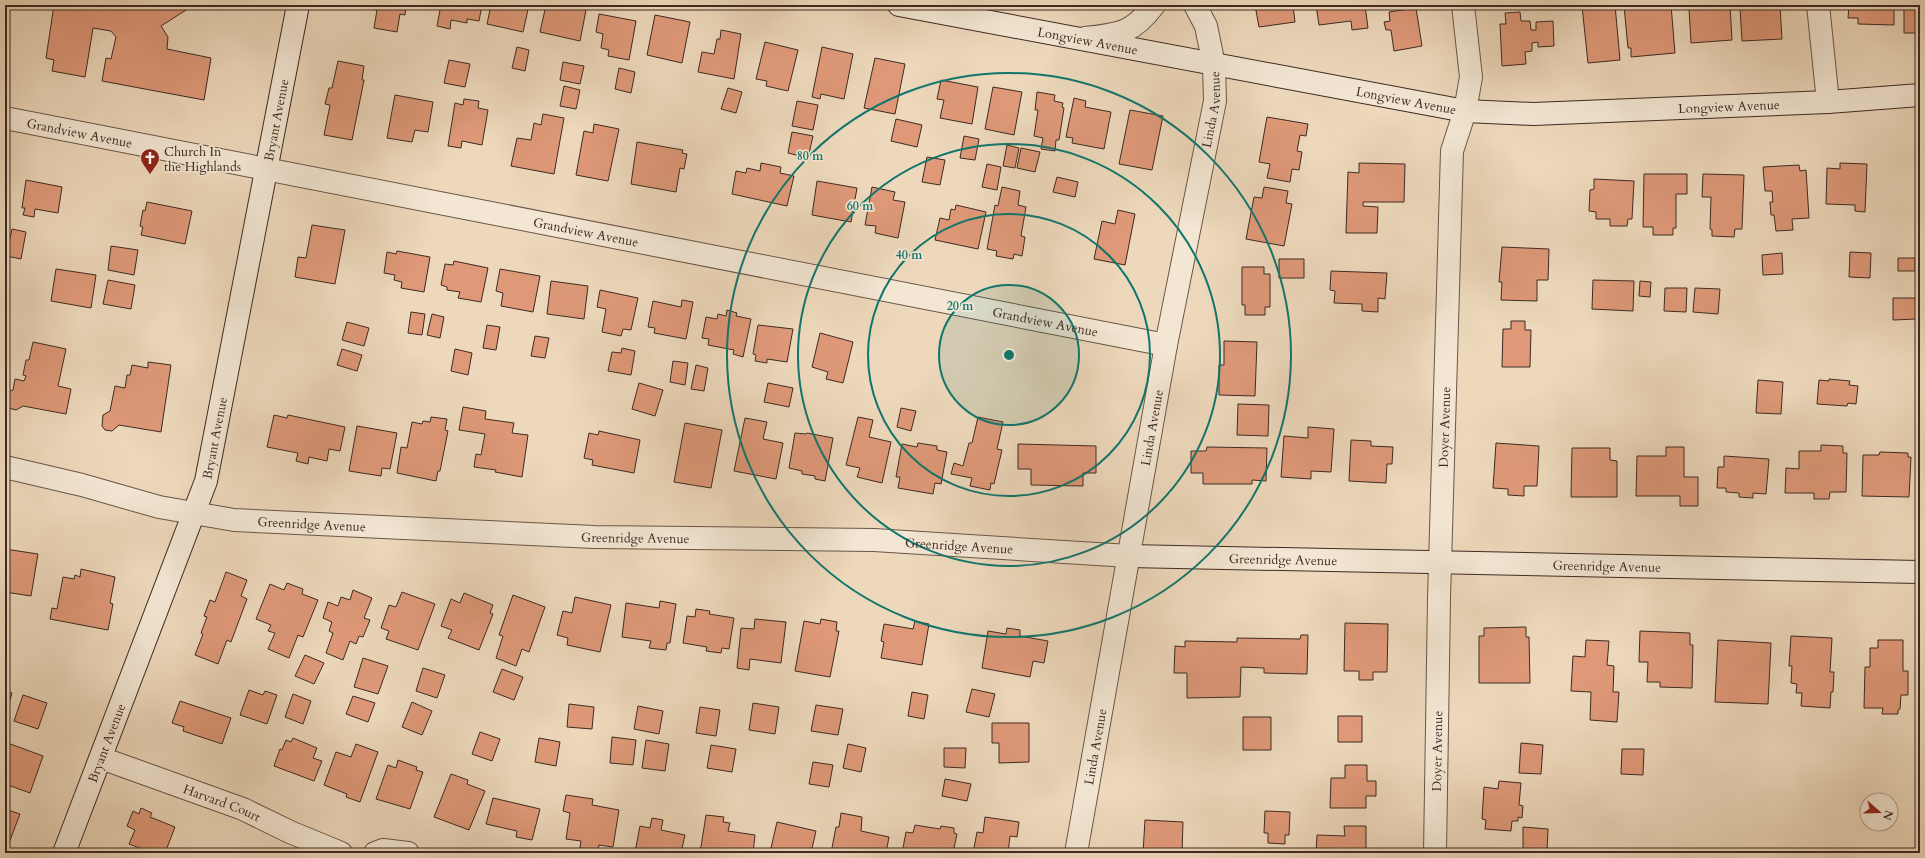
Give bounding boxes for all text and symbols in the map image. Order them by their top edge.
street label: Longview Avenue [1036,23,1139,60]
street label: Linda Avenue [1198,71,1225,149]
street label: Bryant Avenue [260,77,294,163]
street label: Longview Avenue [1354,83,1458,119]
street label: Longview Avenue [1678,96,1780,118]
street label: Grandview Avenue [25,114,134,153]
place label: Church In the Highlands [164,143,241,176]
church icon: Church In the Highlands [139,147,161,175]
text: 80 m [797,148,824,164]
text: 60 m [847,198,874,214]
street label: Grandview Avenue [531,213,640,252]
text: 40 m [896,247,923,263]
text: 20 m [947,298,974,314]
street label: Grandview Avenue [991,303,1100,342]
centre of rings [1002,348,1016,362]
street label: Doyer Avenue [1435,386,1455,468]
street label: Linda Avenue [1137,388,1168,467]
street label: Bryant Avenue [199,395,232,481]
street label: Greenridge Avenue [257,513,366,536]
street label: Greenridge Avenue [581,528,690,548]
street label: Greenridge Avenue [904,534,1014,559]
street label: Greenridge Avenue [1229,550,1337,570]
street label: Greenridge Avenue [1552,557,1661,577]
street label: Bryant Avenue [84,701,130,785]
street label: Linda Avenue [1080,707,1111,786]
street label: Doyer Avenue [1428,710,1447,792]
street label: Harvard Court [181,780,264,826]
north arrow [1859,792,1899,832]
text: N [1879,808,1897,823]

